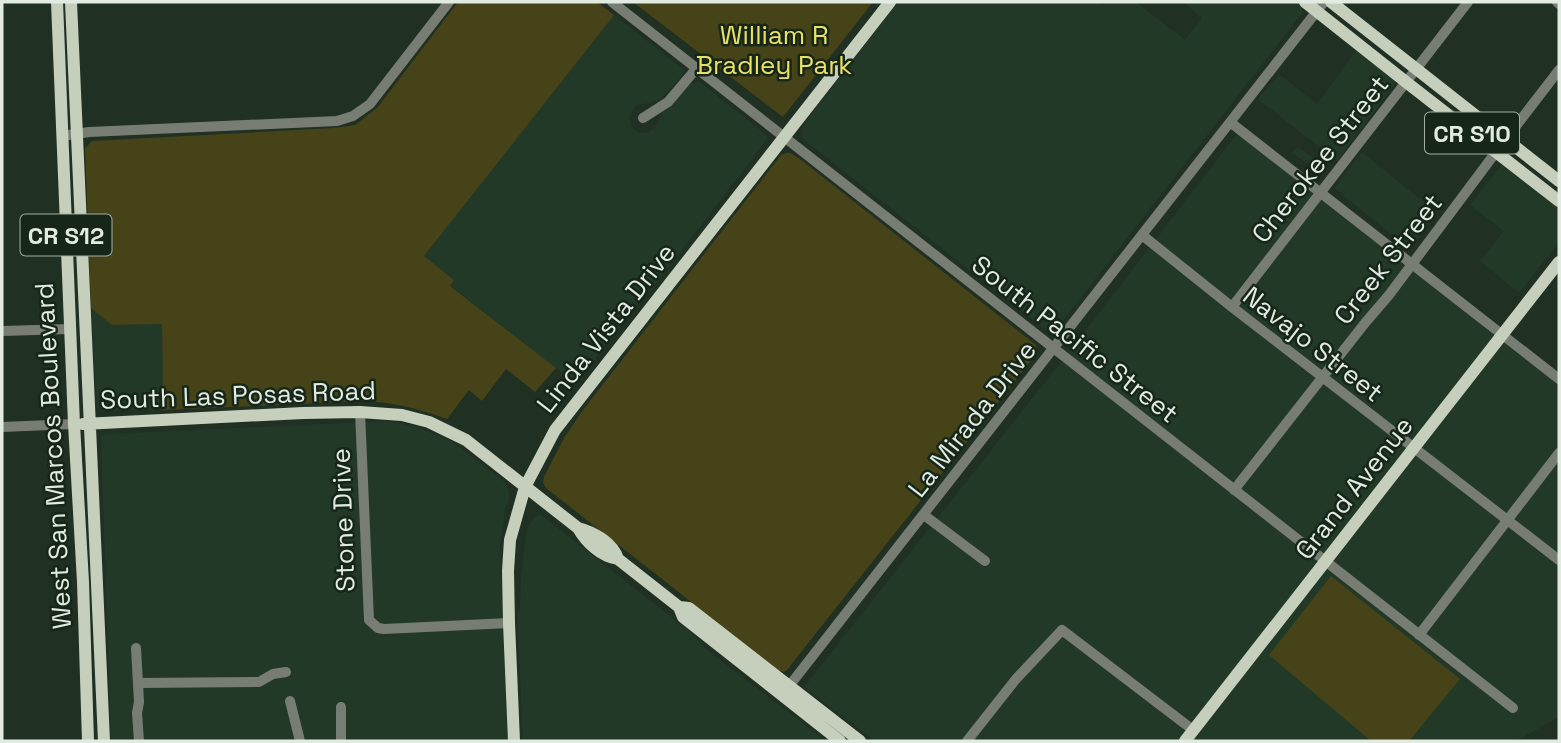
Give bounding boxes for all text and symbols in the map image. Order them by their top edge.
park label: William R Bradley Park [696,18,852,82]
street label: Cherokee Street [1244,68,1396,250]
road number: CR S10 [1425,113,1519,154]
street label: Creek Street [1326,187,1450,331]
road number: CR S12 [20,214,112,256]
street label: Linda Vista Drive [529,236,683,420]
street label: South Pacific Street [965,248,1185,430]
street label: Navajo Street [1236,279,1390,409]
street label: West San Marcos Boulevard [27,282,79,630]
street label: La Mirada Drive [900,334,1044,504]
street label: South Las Posas Road [100,373,376,417]
street label: Grand Avenue [1288,410,1420,566]
street label: Stone Drive [324,448,362,592]

